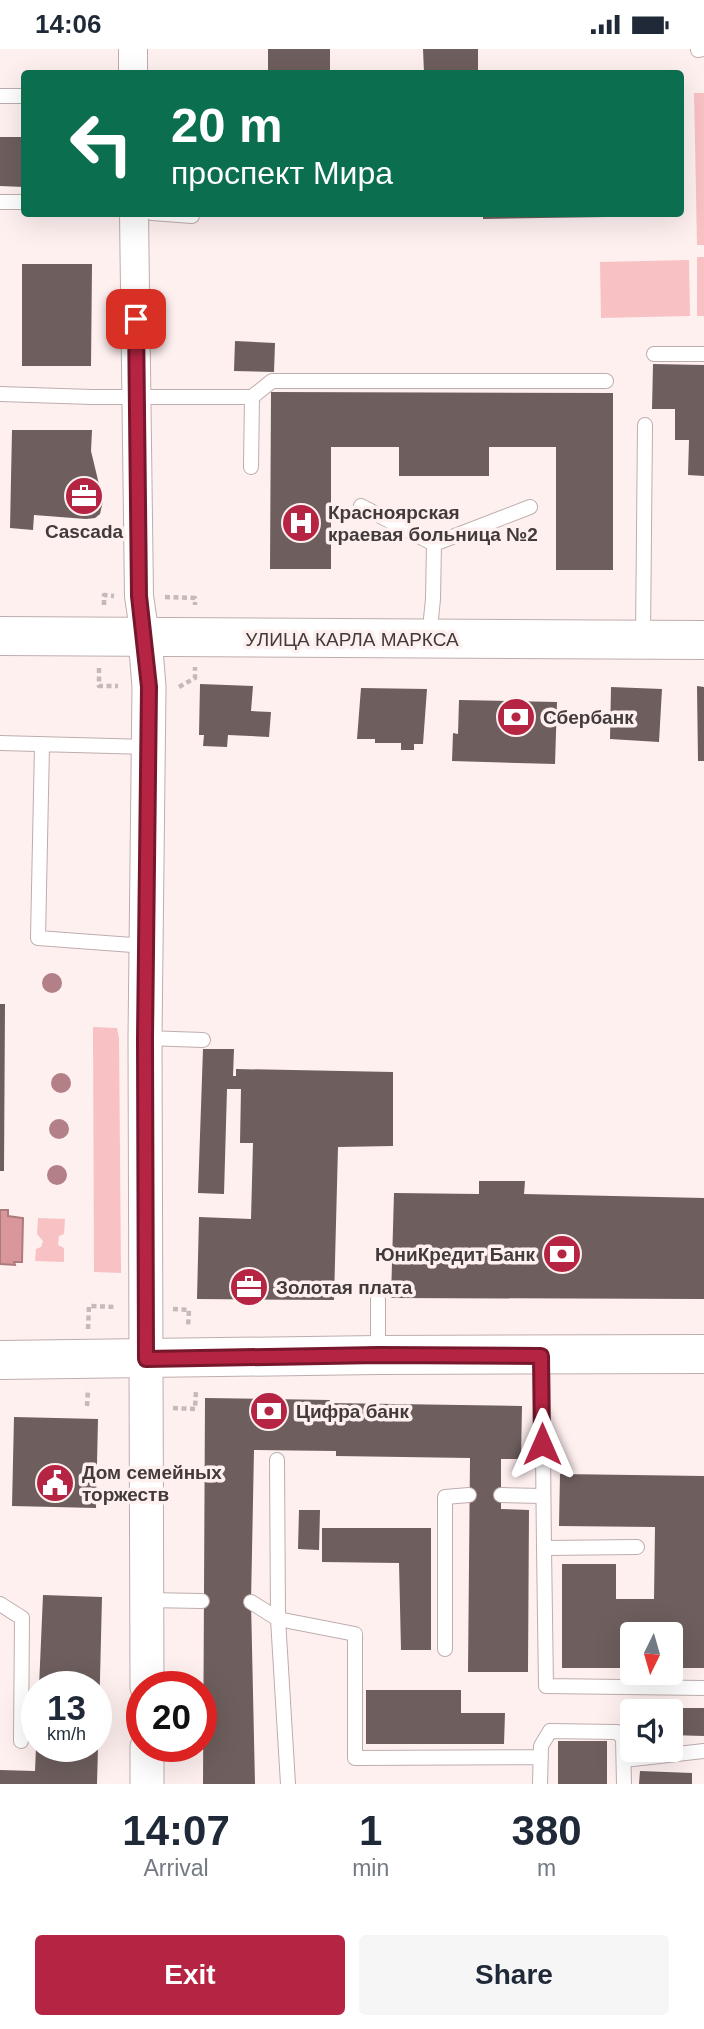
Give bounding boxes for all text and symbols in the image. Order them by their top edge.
text: 14:06 [35,9,102,39]
icon: left [56,98,147,189]
text: 20 m [171,98,283,152]
text: проспект Мира [171,155,393,191]
pin [106,289,166,349]
icon: arrive [117,300,155,338]
office icon: Cascada [63,475,105,517]
hospital icon: Красноярская краевая больница №2 [280,502,322,544]
place label: Красноярская краевая больница №2 [328,502,538,545]
place label: Cascada [45,521,124,542]
street label: УЛИЦА КАРЛА МАРКСА [245,629,459,650]
bank icon: Сбербанк [495,696,537,738]
place label: Сбербанк [543,707,634,728]
bank icon: ЮниКредит Банк [541,1233,583,1275]
place label: ЮниКредит Банк [375,1244,535,1265]
office icon: Золотая плата [228,1266,270,1308]
place label: Золотая плата [276,1277,413,1298]
bank icon: Цифра банк [248,1390,290,1432]
place label: Цифра банк [296,1401,409,1422]
position arrow [505,1407,579,1481]
public building icon: Дом семейных торжеств [34,1462,76,1504]
place label: Дом семейных торжеств [82,1462,222,1505]
north arrow [620,1622,682,1685]
map controls [620,1622,683,1762]
speed limit sign: 20 [126,1671,217,1762]
text: 13 [47,1688,86,1727]
button: sound [620,1699,683,1762]
text: km/h [47,1724,86,1744]
text: 14:07 [122,1807,230,1854]
text: 1 [359,1807,382,1854]
text: 380 [512,1807,582,1854]
text: Arrival [143,1855,209,1881]
text: min [352,1855,389,1881]
text: m [537,1855,556,1881]
button: Exit [35,1935,345,2015]
button: Share [359,1935,669,2015]

